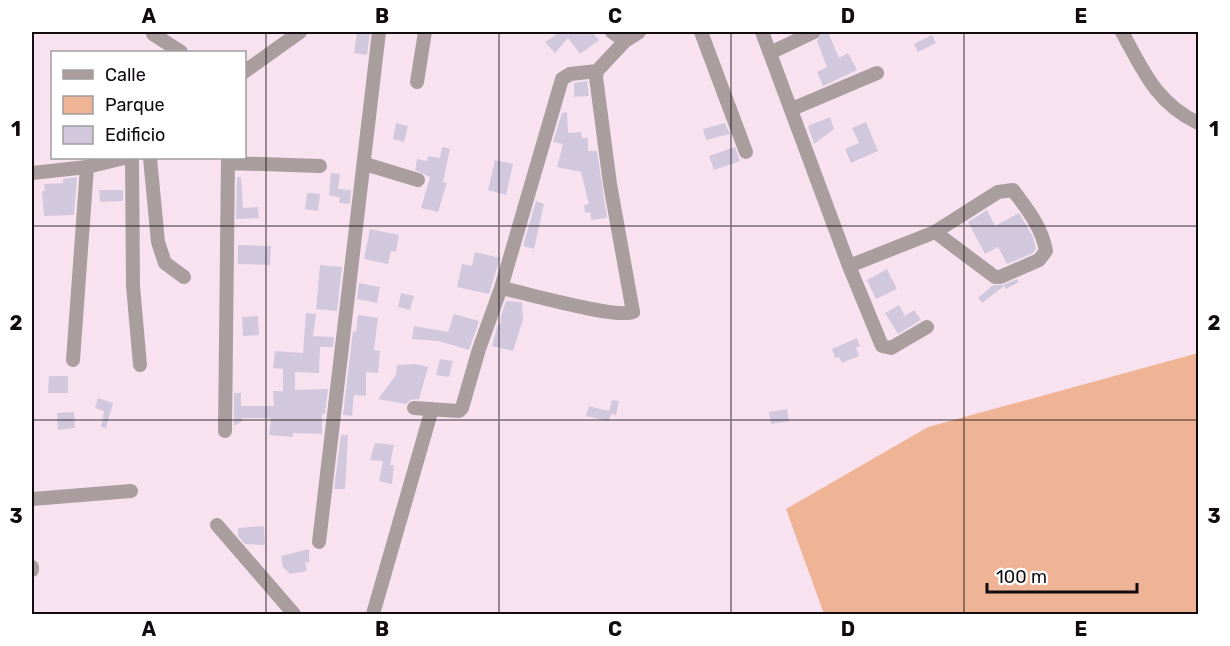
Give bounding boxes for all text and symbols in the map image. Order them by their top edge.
text: A [142,4,157,28]
text: B [375,4,389,28]
text: C [608,4,622,28]
text: D [841,4,855,28]
text: E [1075,4,1087,28]
legend [51,51,246,159]
text: Calle [105,64,146,86]
text: Parque [105,94,165,116]
text: 1 [11,117,21,141]
text: 1 [1209,117,1219,141]
text: Edificio [105,124,165,146]
text: 2 [10,311,23,335]
text: 2 [1208,311,1221,335]
text: 3 [9,504,23,528]
text: 3 [1207,504,1221,528]
scale bar [987,556,1137,594]
text: 100 m [996,566,1047,588]
text: A [142,617,157,641]
text: B [375,617,389,641]
text: C [608,617,622,641]
text: D [841,617,855,641]
text: E [1075,617,1087,641]

